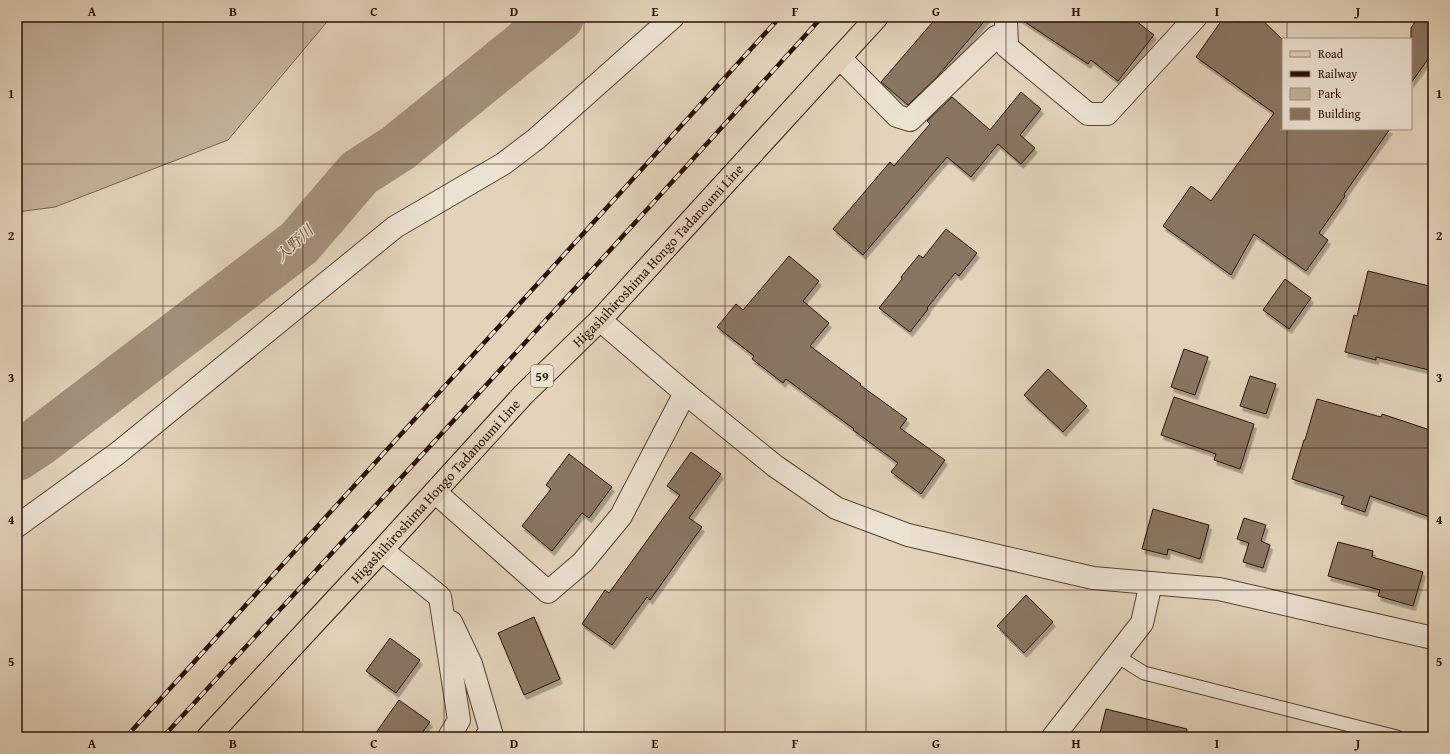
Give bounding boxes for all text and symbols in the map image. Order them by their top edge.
text: A [88,2,97,21]
text: B [229,2,237,21]
text: C [370,2,378,21]
text: D [510,2,518,21]
text: E [652,2,659,21]
text: F [792,2,799,21]
text: G [932,2,940,21]
text: H [1071,2,1081,21]
text: I [1215,2,1219,21]
text: J [1354,2,1361,21]
legend [1282,38,1412,130]
text: Road [1318,45,1344,62]
text: Railway [1318,65,1357,82]
text: 1 [8,84,14,103]
text: 1 [1436,84,1442,103]
text: Park [1318,85,1342,102]
text: Building [1318,105,1361,122]
street label: Higashihiroshima Hongo Tadanoumi Line [568,159,748,352]
water label: 入野川 [270,219,319,266]
text: 2 [8,226,15,245]
text: 2 [1436,226,1443,245]
road number: 59 [531,365,553,387]
text: 3 [8,368,14,387]
text: 3 [1436,368,1442,387]
street label: Higashihiroshima Hongo Tadanoumi Line [346,394,525,588]
text: 4 [8,510,15,529]
text: 4 [1436,510,1443,529]
text: 5 [8,652,15,671]
text: 5 [1436,652,1443,671]
text: A [88,734,97,753]
text: B [229,734,237,753]
text: C [370,734,378,753]
text: D [510,734,518,753]
text: E [652,734,659,753]
text: F [792,734,799,753]
text: G [932,734,940,753]
text: H [1071,734,1081,753]
text: I [1215,734,1219,753]
text: J [1354,734,1361,753]

